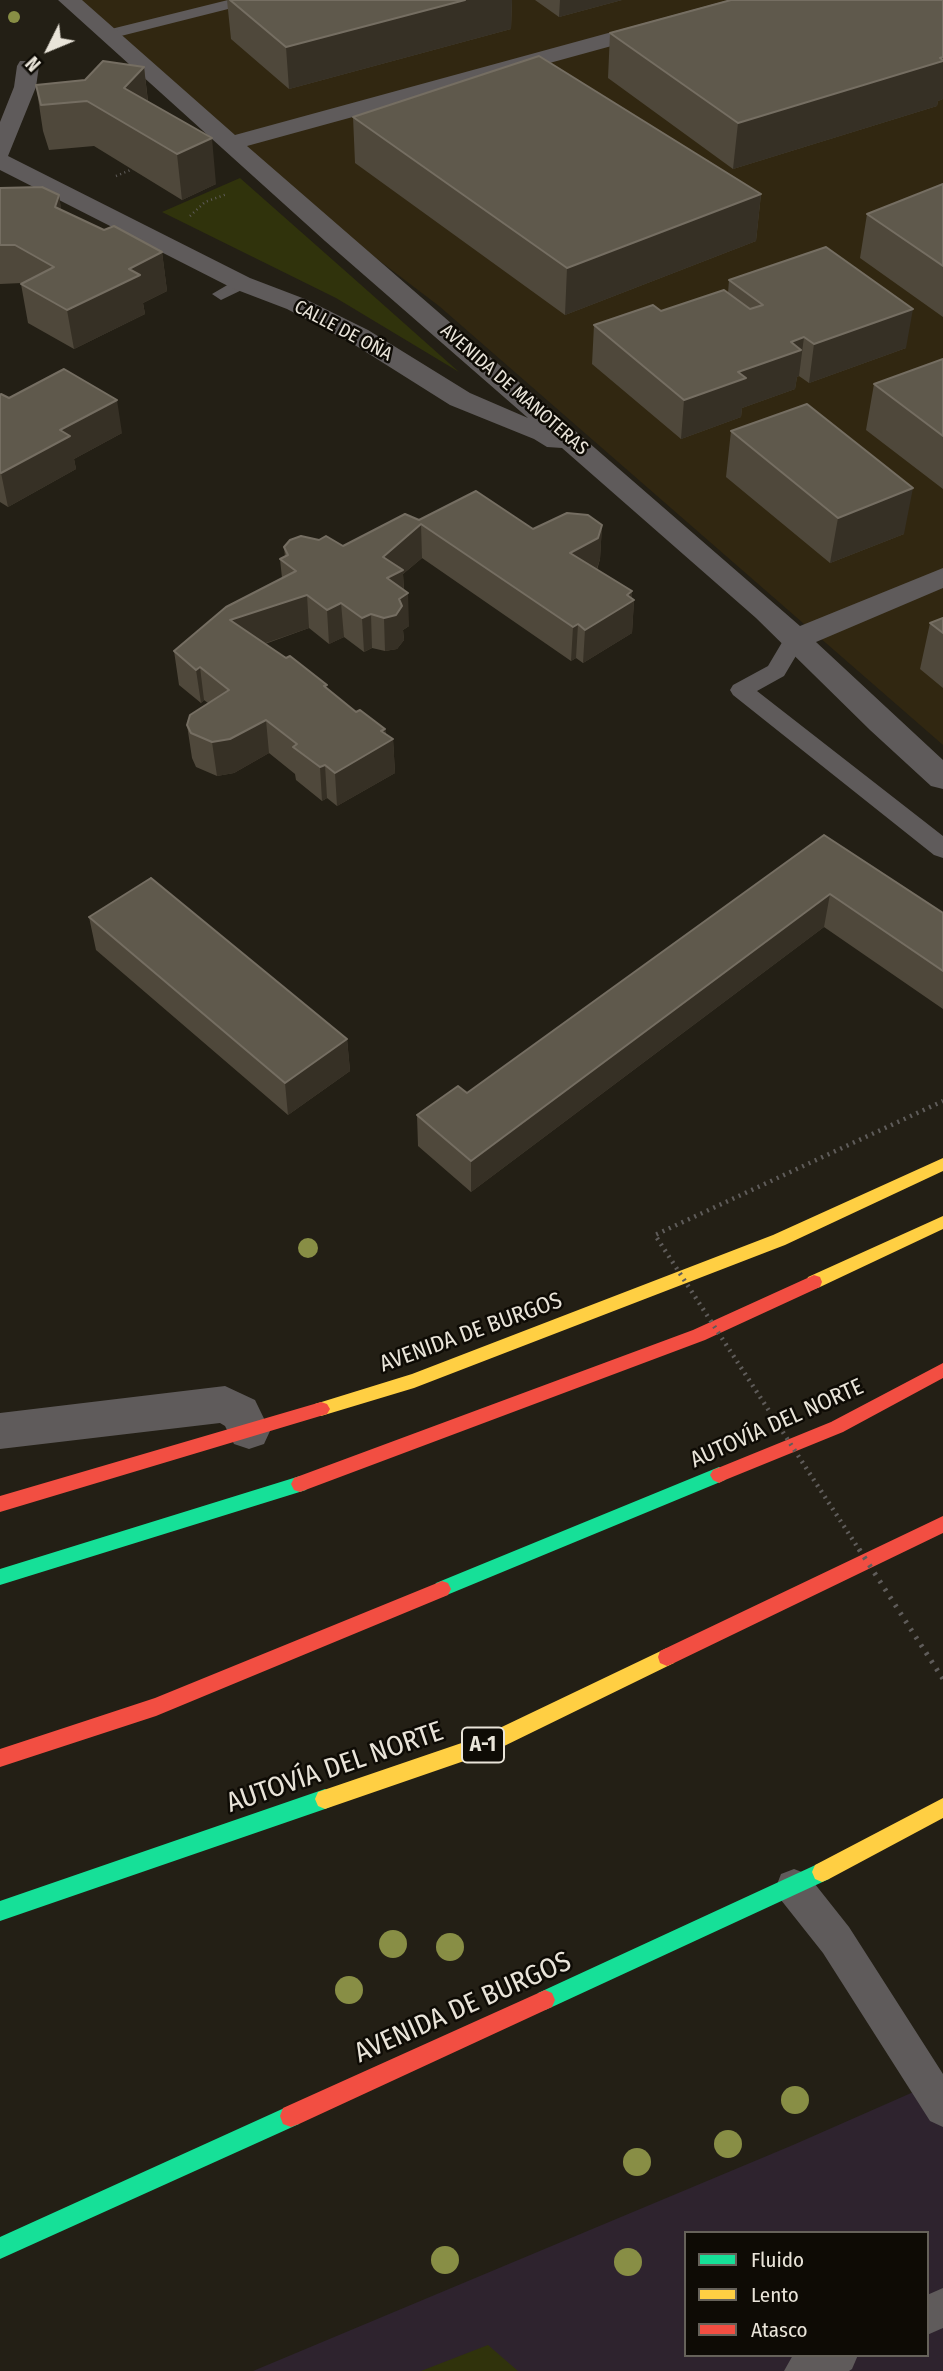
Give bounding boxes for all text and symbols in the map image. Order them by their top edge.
north arrow [14,14,84,84]
text: N [21,52,46,76]
street label: CALLE DE OÑA [290,296,396,366]
street label: AVENIDA DE MANOTERAS [435,320,593,460]
street label: AVENIDA DE BURGOS [376,1287,566,1379]
street label: AUTOVÍA DEL NORTE [686,1373,868,1475]
street label: AUTOVÍA DEL NORTE [222,1715,448,1821]
road number: A-1 [462,1728,504,1762]
street label: AVENIDA DE BURGOS [349,1945,577,2071]
legend [684,2231,929,2357]
text: Fluido [751,2247,804,2273]
text: Lento [751,2282,799,2308]
text: Atasco [751,2317,808,2343]

